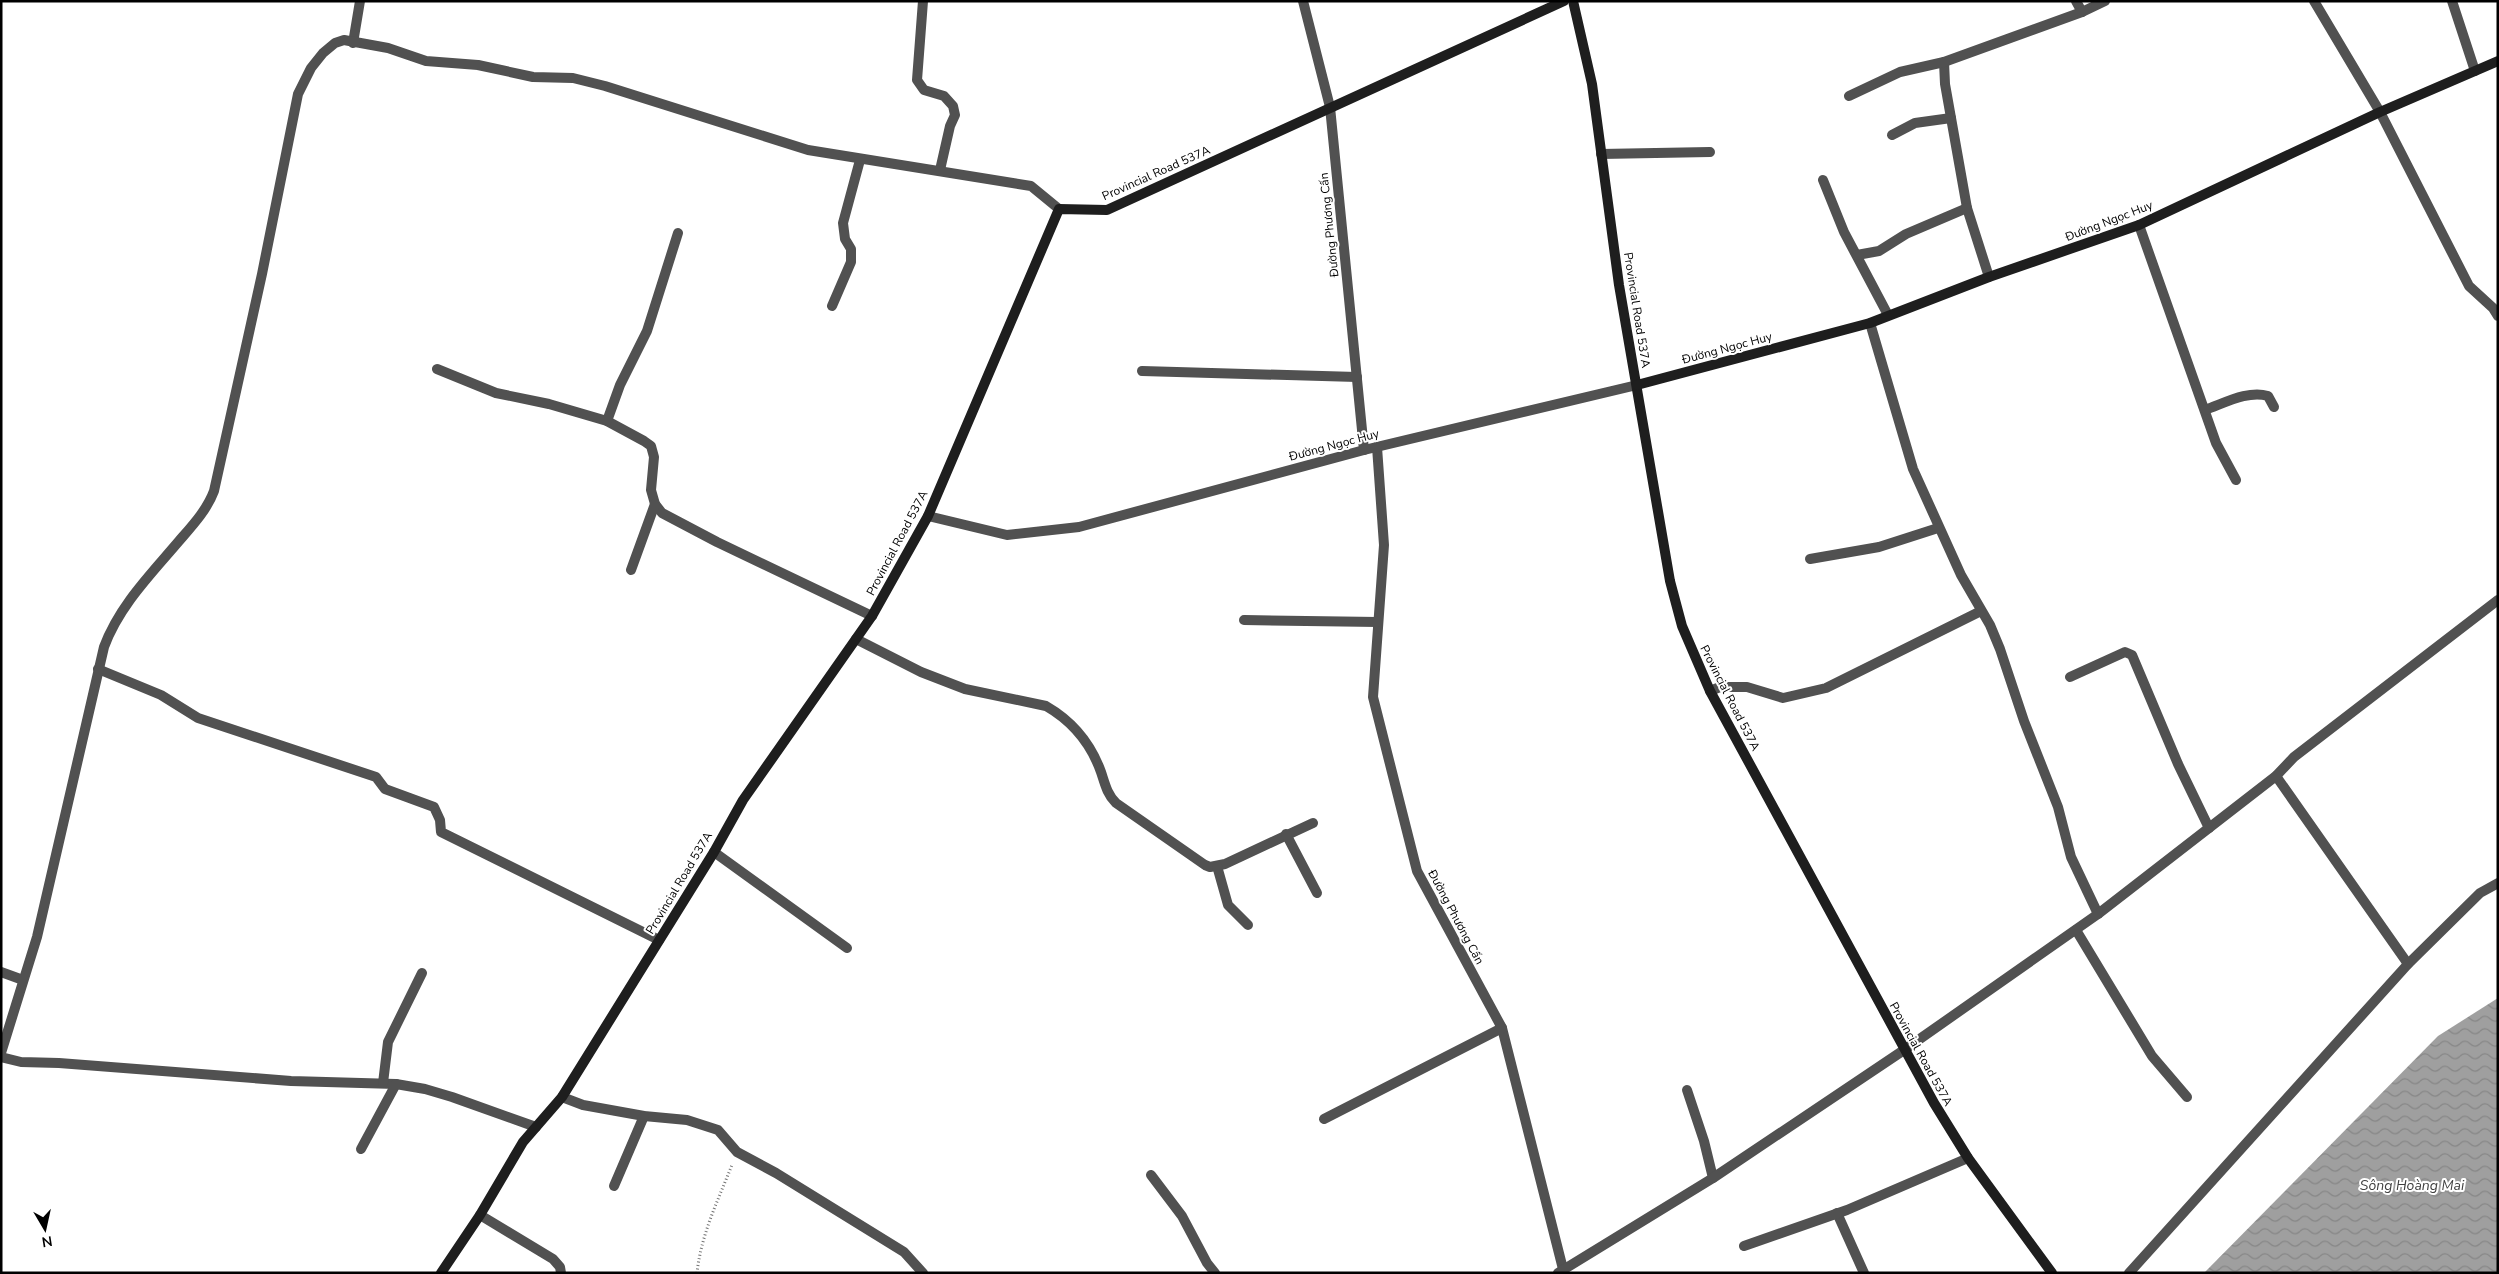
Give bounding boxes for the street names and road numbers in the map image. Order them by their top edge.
street label: Provincial Road 537A [1099,142,1213,204]
street label: Đường Phương Cấn [1316,172,1343,279]
street label: Đường Ngọc Huy [2062,197,2156,245]
street label: Provincial Road 537A [1620,251,1654,369]
street label: Đường Ngọc Huy [1679,328,1775,368]
street label: Đường Ngọc Huy [1286,425,1382,465]
street label: Provincial Road 537A [863,487,932,598]
street label: Provincial Road 537A [1696,642,1764,754]
street label: Provincial Road 537A [642,829,716,937]
street label: Đường Phương Cấn [1424,866,1488,967]
street label: Provincial Road 537A [1886,999,1956,1109]

